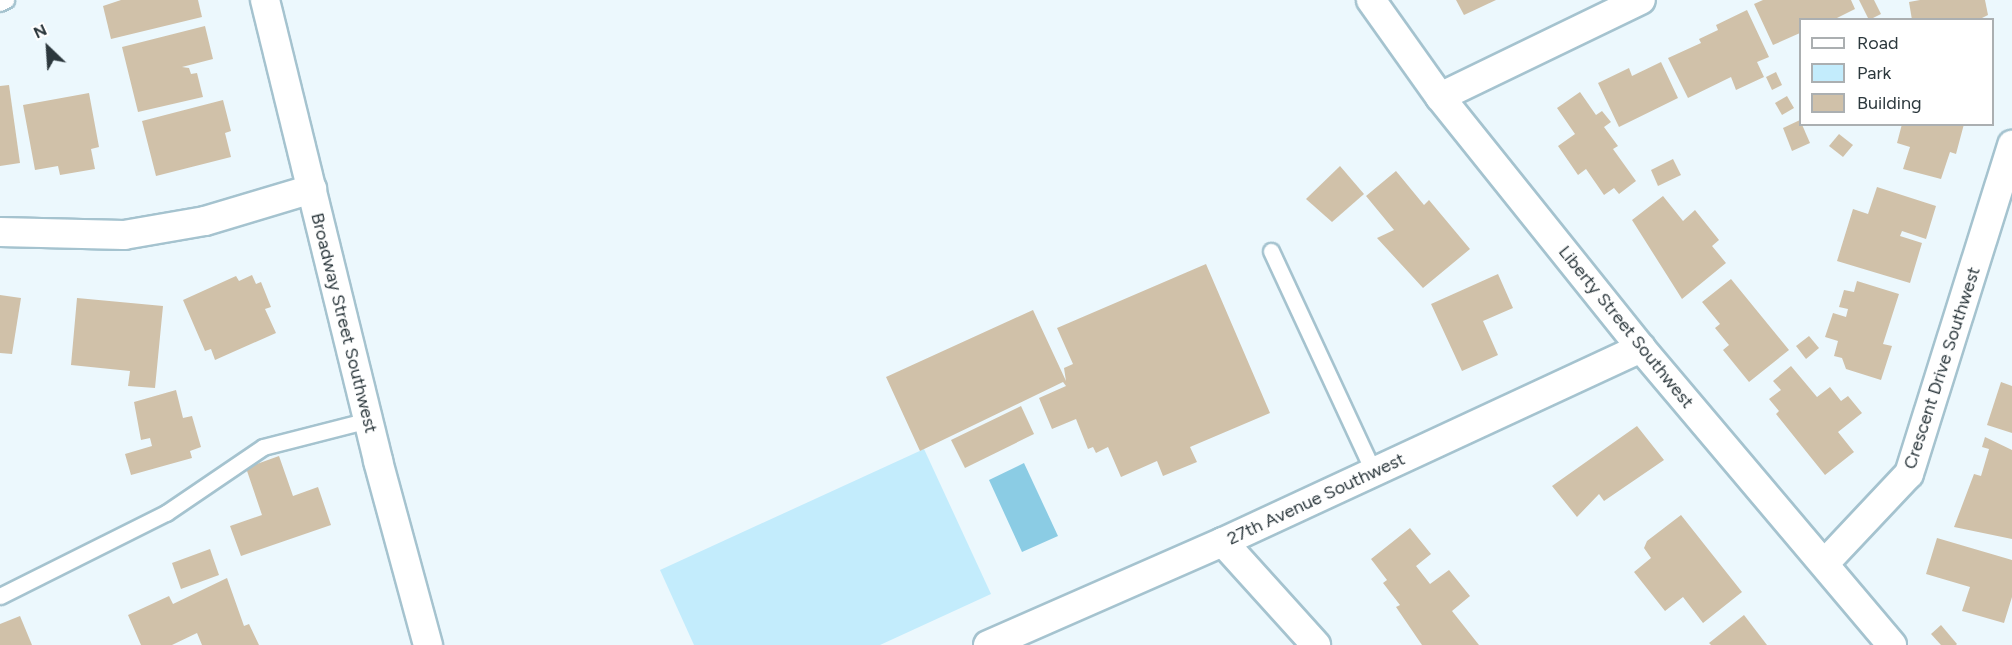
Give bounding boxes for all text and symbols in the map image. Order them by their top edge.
north arrow [18,18,78,78]
legend [1799,18,1994,126]
text: N [31,20,50,42]
text: Road [1857,32,1898,54]
text: Park [1857,62,1891,84]
text: Building [1857,92,1922,114]
street label: Broadway Street Southwest [306,211,382,435]
street label: Liberty Street Southwest [1554,241,1698,413]
street label: Crescent Drive Southwest [1899,264,1985,472]
street label: 27th Avenue Southwest [1224,448,1408,550]

